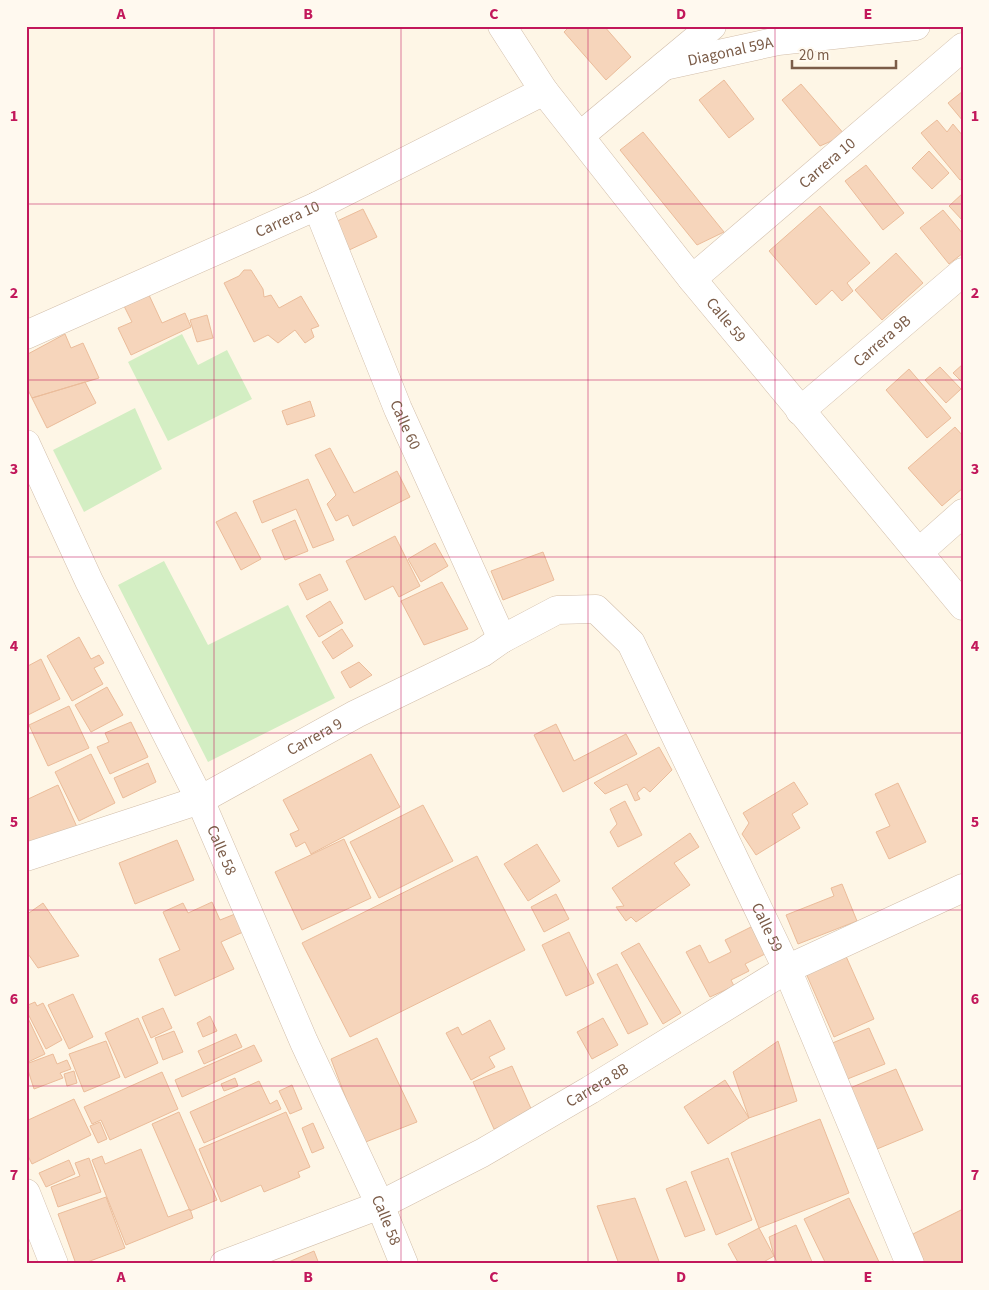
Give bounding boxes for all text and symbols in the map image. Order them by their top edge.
text: A [115,3,126,25]
text: B [303,3,313,25]
text: C [489,3,499,25]
text: D [676,3,686,25]
text: E [864,3,872,25]
street label: Diagonal 59A [685,31,776,72]
scale bar [792,38,895,70]
text: 20 m [799,45,829,66]
text: 1 [10,105,18,127]
text: 1 [971,105,979,127]
street label: Carrera 10 [794,133,860,194]
street label: Carrera 10 [252,195,323,243]
text: 2 [10,282,18,304]
text: 2 [971,282,979,304]
street label: Calle 59 [701,293,751,347]
street label: Carrera 9B [848,310,916,372]
street label: Calle 60 [385,397,426,453]
text: 3 [10,458,18,480]
text: 3 [971,458,979,480]
text: 4 [10,635,19,657]
text: 4 [971,635,980,657]
street label: Carrera 9 [283,713,346,761]
text: 5 [10,811,18,833]
text: 5 [971,811,979,833]
street label: Calle 58 [201,822,242,879]
street label: Calle 59 [746,899,788,956]
text: 6 [10,988,18,1010]
text: 6 [971,988,979,1010]
street label: Carrera 8B [562,1058,633,1113]
text: 7 [10,1164,18,1186]
text: 7 [971,1164,979,1186]
street label: Calle 58 [366,1191,406,1249]
text: A [115,1266,126,1288]
text: B [303,1266,313,1288]
text: C [489,1266,499,1288]
text: D [676,1266,686,1288]
text: E [864,1266,872,1288]

